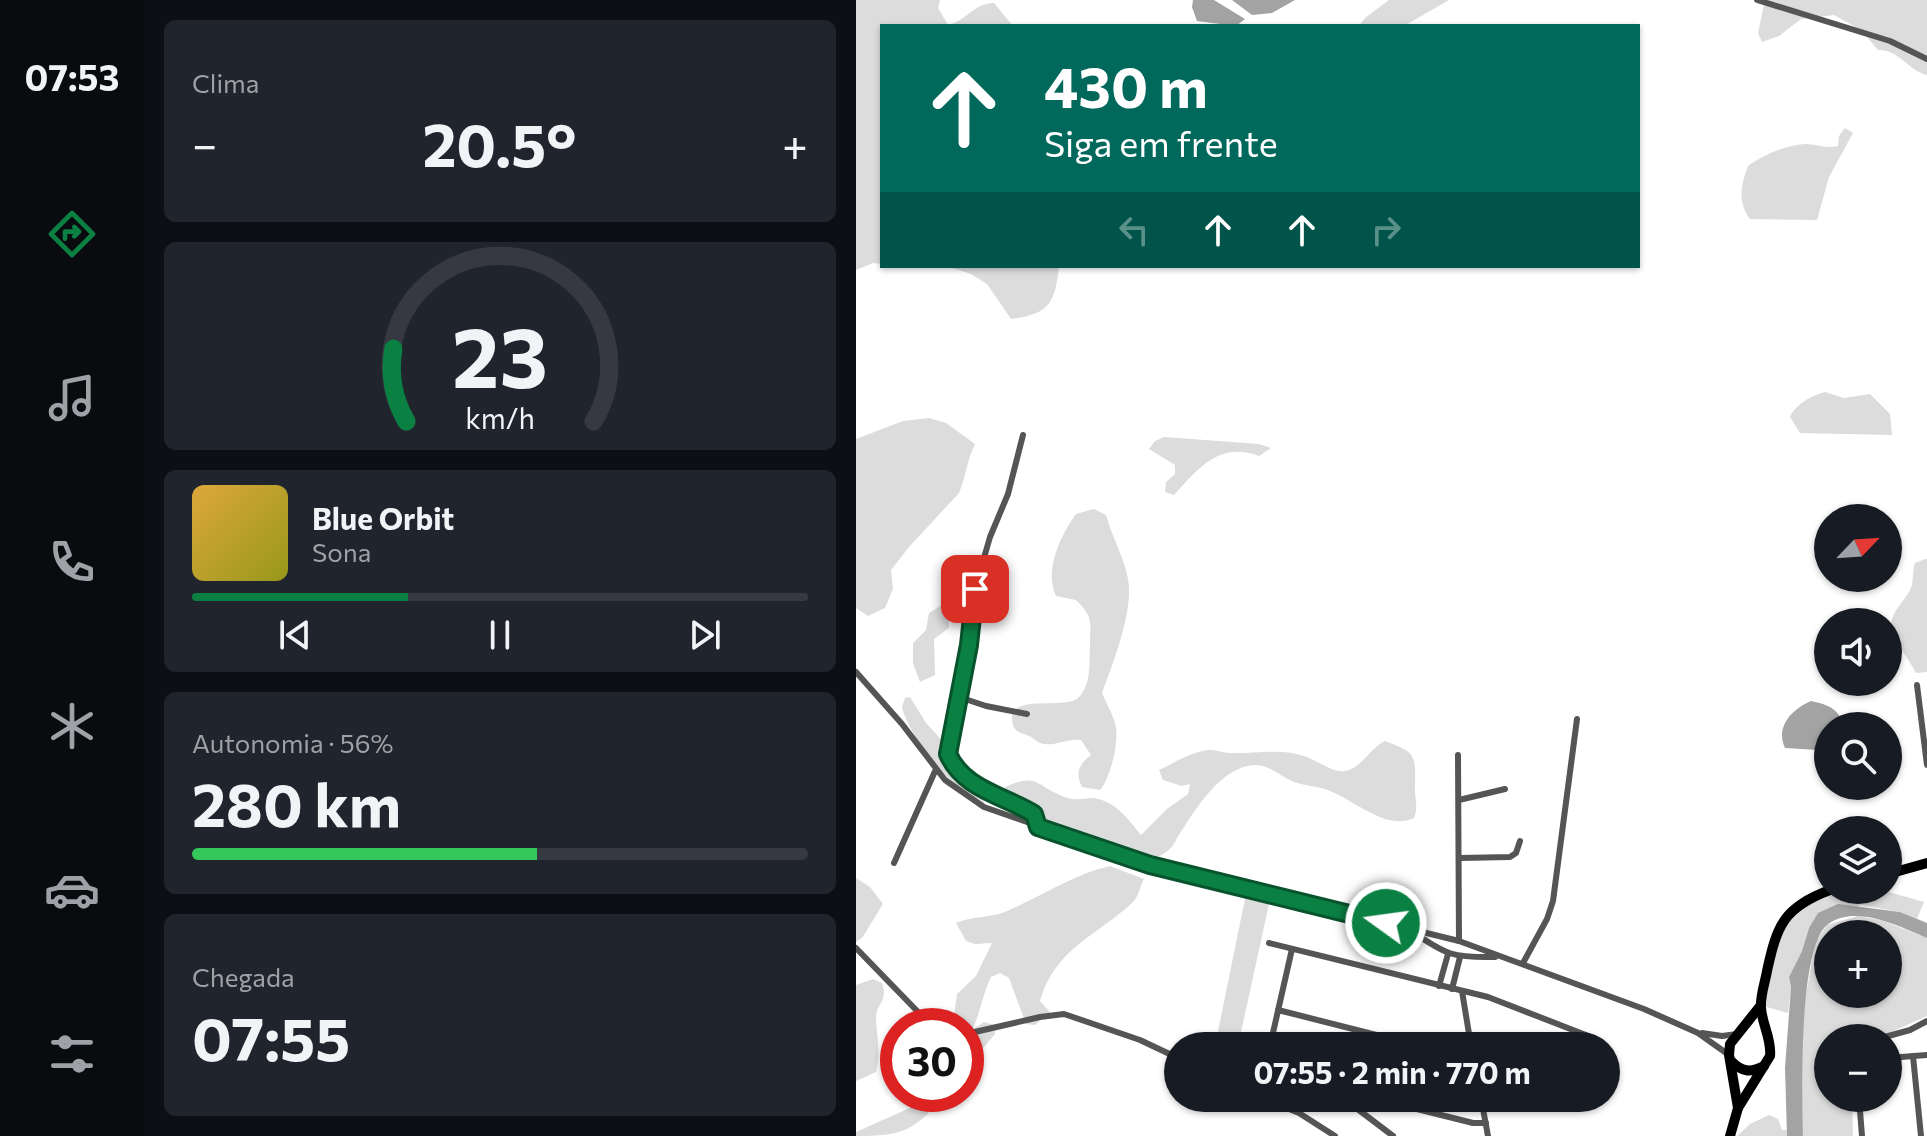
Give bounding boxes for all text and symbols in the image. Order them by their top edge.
text: 430 m [1044,51,1208,120]
text: 07:53 [25,54,119,98]
icon: ahead [912,56,1016,160]
text: Clima [192,67,259,98]
text: 20.5° [423,106,577,179]
text: − [192,116,217,170]
text: + [782,116,808,170]
text: Siga em frente [1044,120,1278,164]
icon: directions [44,206,100,262]
icon: left [1112,208,1156,252]
icon: ahead [1196,208,1240,252]
icon: ahead [1280,208,1324,252]
icon: right [1364,208,1408,252]
text: 23 [452,303,548,405]
icon: music [44,370,100,426]
text: km/h [465,400,535,435]
text: Blue Orbit [312,499,454,536]
north arrow [1814,504,1902,592]
map controls [1814,504,1902,1112]
icon: phone [44,534,100,590]
text: Sona [312,536,371,567]
pin [941,555,1009,623]
icon: arrive [953,567,997,611]
button: sound [1814,608,1902,696]
icon: previous [273,613,317,657]
icon: pause [478,613,522,657]
icon: next [683,613,727,657]
icon: climate [44,698,100,754]
button: search [1814,712,1902,800]
text: Autonomia · 56% [192,727,393,758]
text: 280 km [192,766,401,839]
button: layers [1814,816,1902,904]
icon: car [44,862,100,918]
position arrow [1344,881,1428,965]
button: + [1814,920,1902,1008]
text: Chegada [192,961,295,992]
text: 07:55 [192,1000,350,1073]
speed limit sign: 30 [880,1008,984,1112]
button: − [1814,1024,1902,1112]
icon: filters [44,1026,100,1082]
text: 07:55 · 2 min · 770 m [1253,1053,1531,1090]

